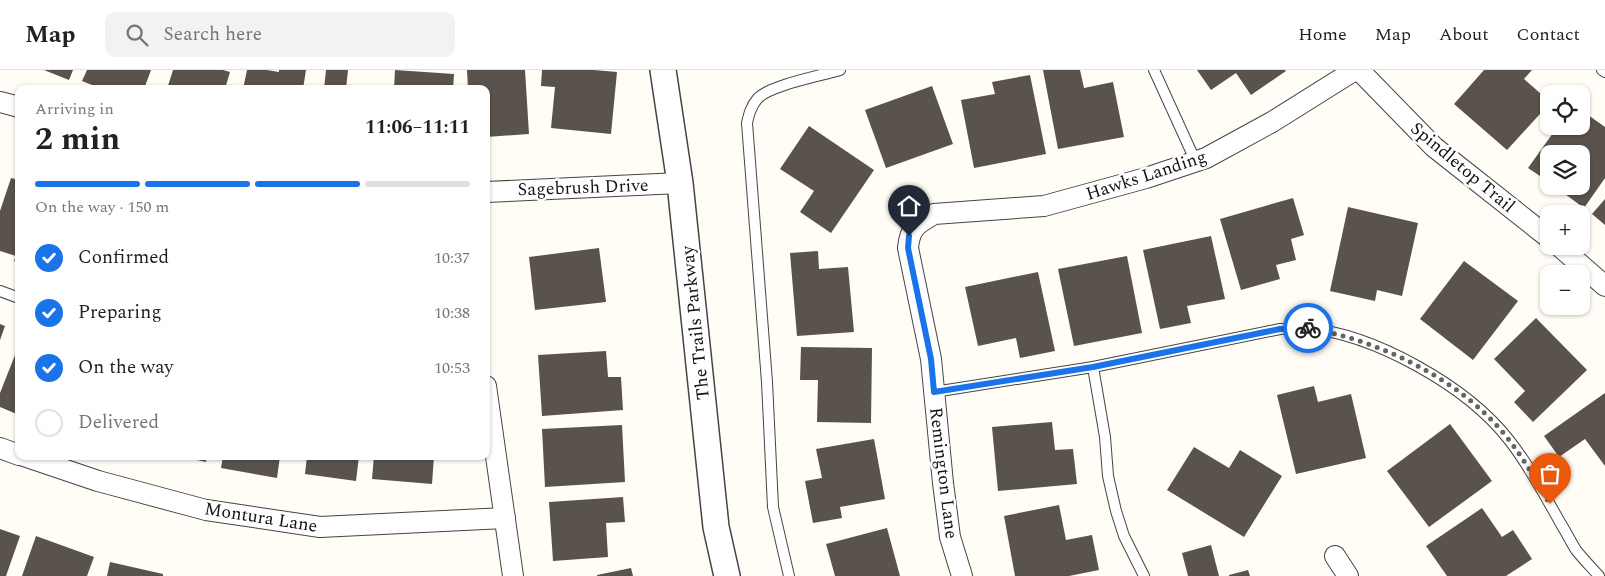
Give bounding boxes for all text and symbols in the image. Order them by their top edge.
search box [105,12,455,57]
text: Map [25,17,75,53]
text: Search here [163,20,262,49]
icon: search [123,21,151,49]
text: Home [1298,21,1347,48]
text: Map [1375,21,1411,48]
text: About [1439,21,1489,48]
text: Contact [1517,21,1580,48]
map controls [1540,85,1590,315]
button: locate [1540,85,1590,135]
text: Arriving in [35,97,114,121]
text: 11:06–11:11 [365,113,470,142]
text: 2 min [35,115,120,164]
street label: Spindletop Trail [1404,115,1521,219]
street label: Hawks Landing [1082,143,1210,208]
button: layers [1540,145,1590,195]
street label: Sagebrush Drive [517,172,649,203]
pin [888,185,930,236]
icon: home [895,192,923,220]
text: On the way · 150 m [35,195,169,219]
button: + [1540,205,1590,255]
text: Confirmed [78,243,169,272]
street label: The Trails Parkway [674,243,717,401]
icon: check [35,244,63,272]
text: 10:37 [434,246,470,270]
button: − [1540,265,1590,315]
text: Preparing [78,298,162,327]
icon: check [35,299,63,327]
text: 10:38 [434,301,470,325]
courier [1283,303,1333,353]
icon: bike [1294,314,1322,342]
text: On the way [78,353,174,382]
icon: check [35,354,63,382]
text: 10:53 [434,356,470,380]
street label: Remington Lane [922,406,965,540]
text: Delivered [78,408,159,437]
pin [1529,453,1571,504]
icon: bag [1536,460,1564,488]
street label: Montura Lane [203,495,319,540]

